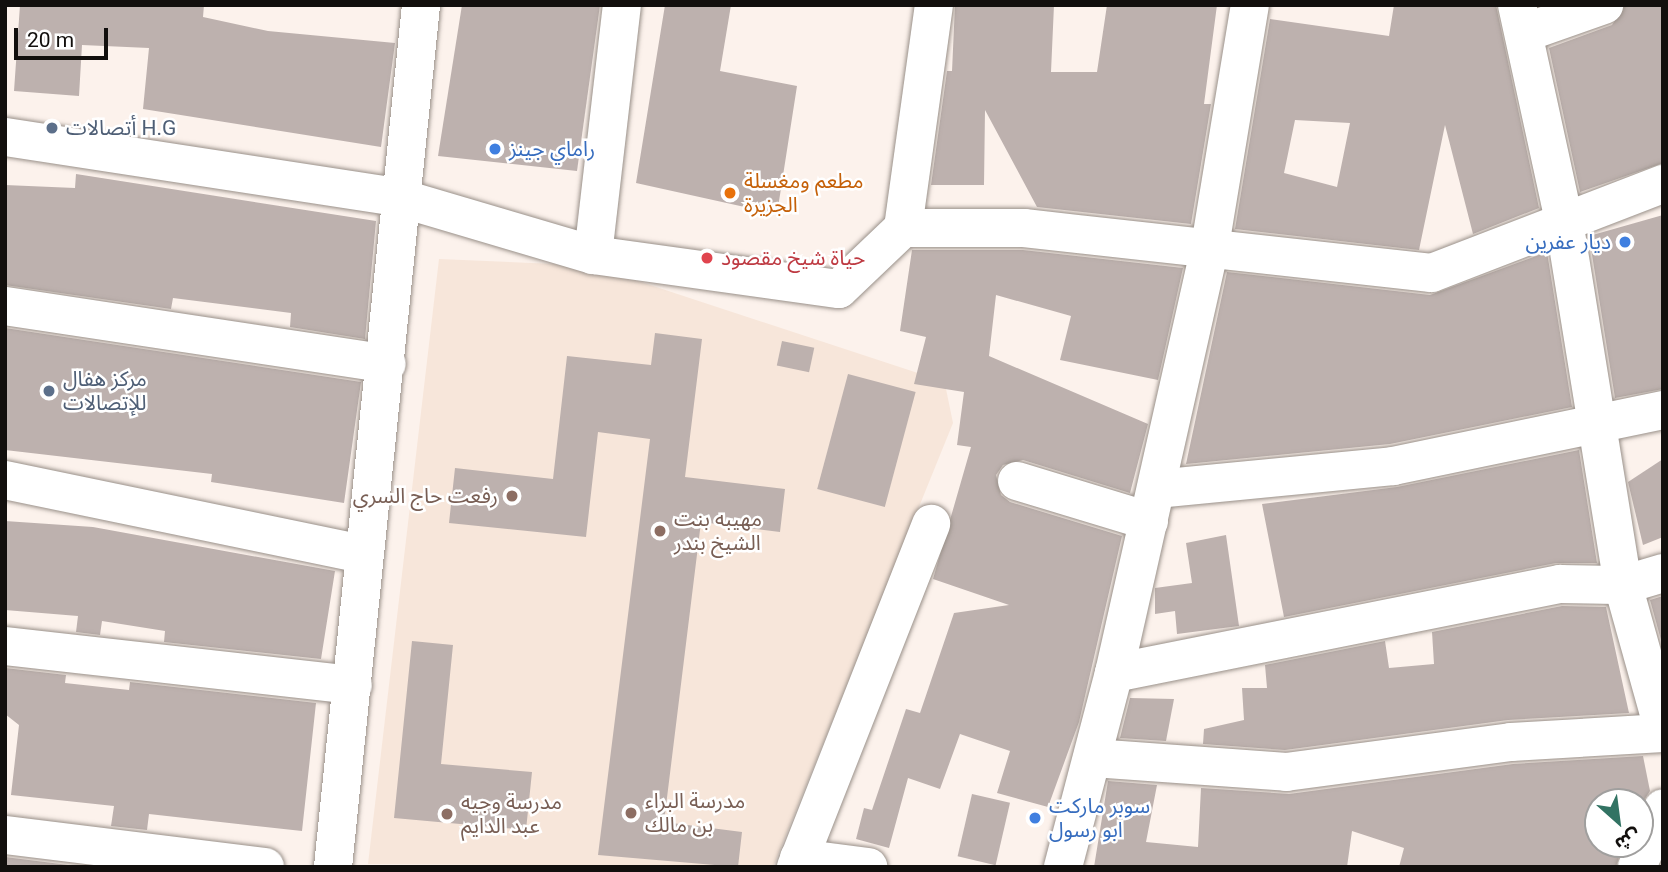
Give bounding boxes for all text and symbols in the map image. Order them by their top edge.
scale bar [18,14,112,58]
text: 20 m [27,28,74,52]
place label: أتصالات H.G [66,115,176,141]
marker: أتصالات H.G [44,120,60,136]
place label: راماي جينز [509,136,595,162]
marker: راماي جينز [487,141,503,157]
place label: مطعم ومغسلة الجزيرة [744,168,864,218]
marker: مطعم ومغسلة الجزيرة [722,185,738,201]
place label: ديار عفرين [1525,229,1611,255]
marker: ديار عفرين [1617,234,1633,250]
place label: حياة شيخ مقصود [721,245,865,271]
marker: حياة شيخ مقصود [699,250,715,266]
place label: مركز هفال للإتصالات [63,366,147,416]
marker: مركز هفال للإتصالات [41,383,57,399]
place label: رفعت حاج السري [353,483,498,509]
marker: رفعت حاج السري [504,488,520,504]
place label: مهيبه بنت الشيخ بندر [674,506,762,556]
marker: مهيبه بنت الشيخ بندر [652,523,668,539]
place label: مدرسة البراء بن مالك [645,788,745,838]
north arrow [1584,788,1654,858]
place label: مدرسة وجيه عبد الدايم [461,789,562,839]
place label: سوبر ماركت ابو رسول [1049,793,1150,843]
marker: مدرسة البراء بن مالك [623,805,639,821]
marker: مدرسة وجيه عبد الدايم [439,806,455,822]
marker: سوبر ماركت ابو رسول [1027,810,1043,826]
text: ش [1611,824,1645,856]

